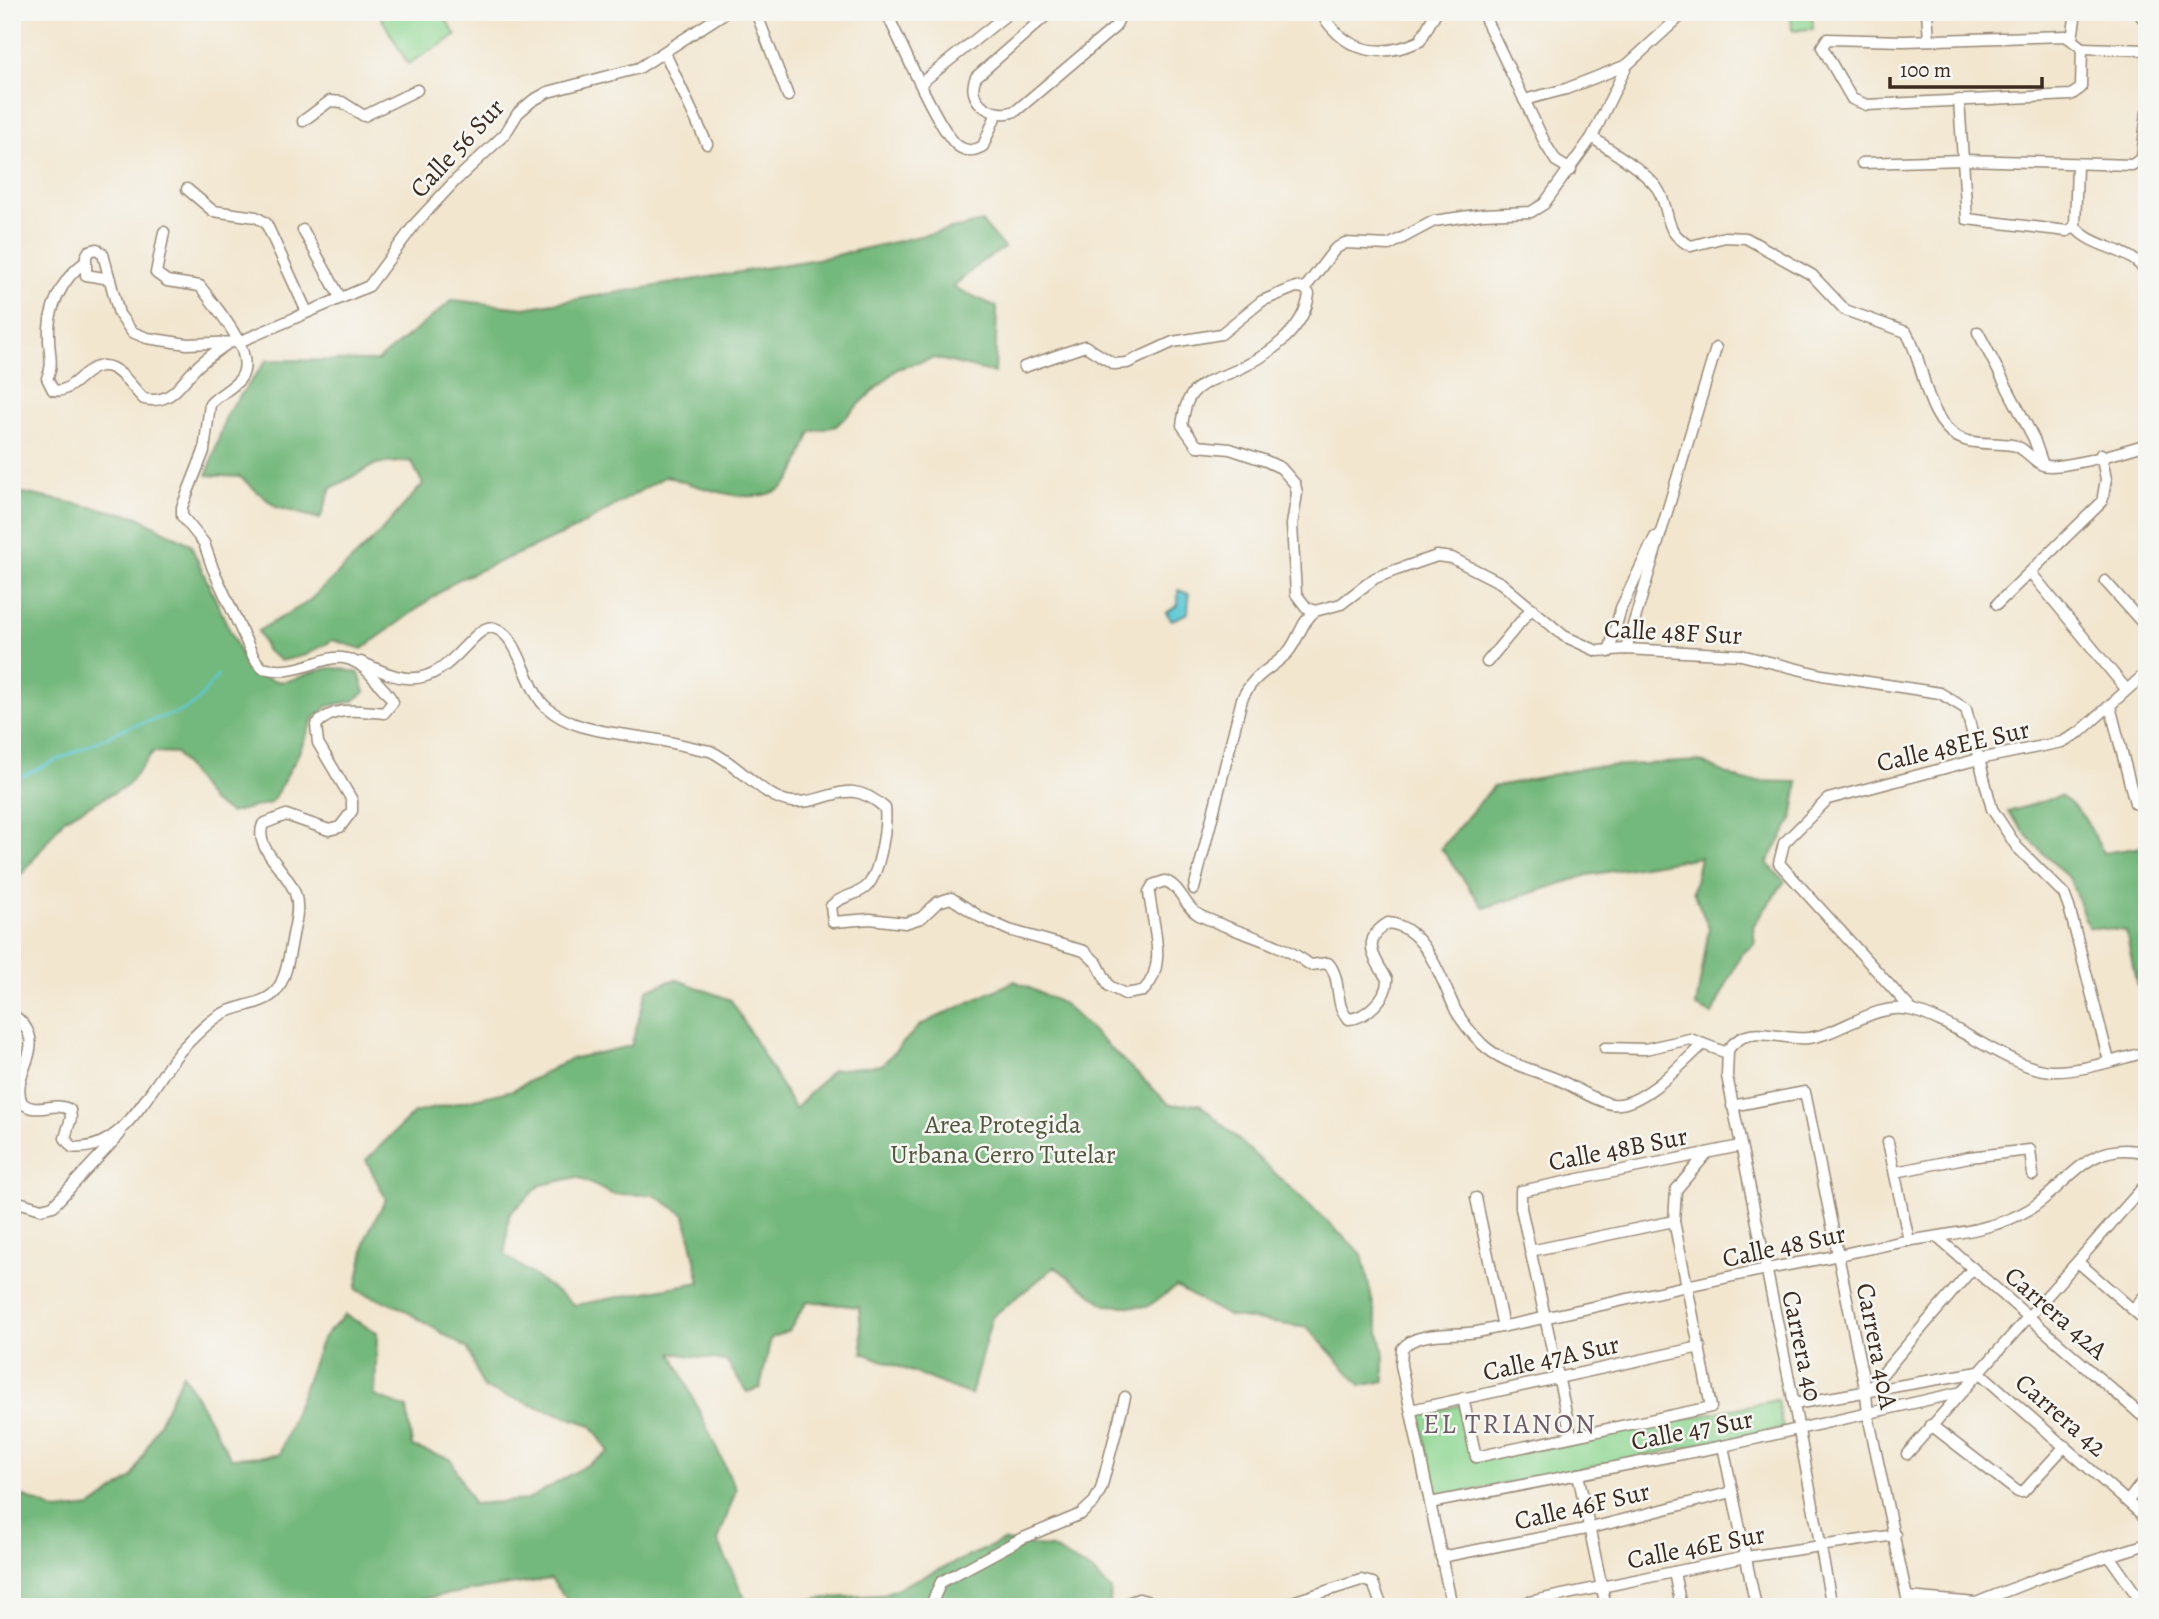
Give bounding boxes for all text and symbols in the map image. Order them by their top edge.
scale bar [1890,46,2042,90]
text: 100 m [1900,56,1951,84]
street label: Calle 56 Sur [402,91,512,205]
street label: Calle 48F Sur [1603,611,1743,653]
street label: Calle 48EE Sur [1873,711,2033,781]
park label: Area Protegida Urbana Cerro Tutelar [890,1107,1116,1172]
street label: Calle 48B Sur [1546,1118,1690,1180]
street label: Calle 48 Sur [1719,1216,1849,1276]
street label: Carrera 42A [1997,1258,2116,1368]
street label: Carrera 40A [1848,1280,1906,1413]
street label: Carrera 40 [1773,1287,1831,1405]
street label: Calle 47A Sur [1480,1326,1623,1390]
street label: Carrera 42 [2008,1365,2114,1465]
street label: Calle 47 Sur [1628,1401,1756,1459]
district label: EL TRIANON [1423,1405,1597,1443]
street label: Calle 46F Sur [1511,1473,1653,1539]
street label: Calle 46E Sur [1624,1516,1768,1578]

